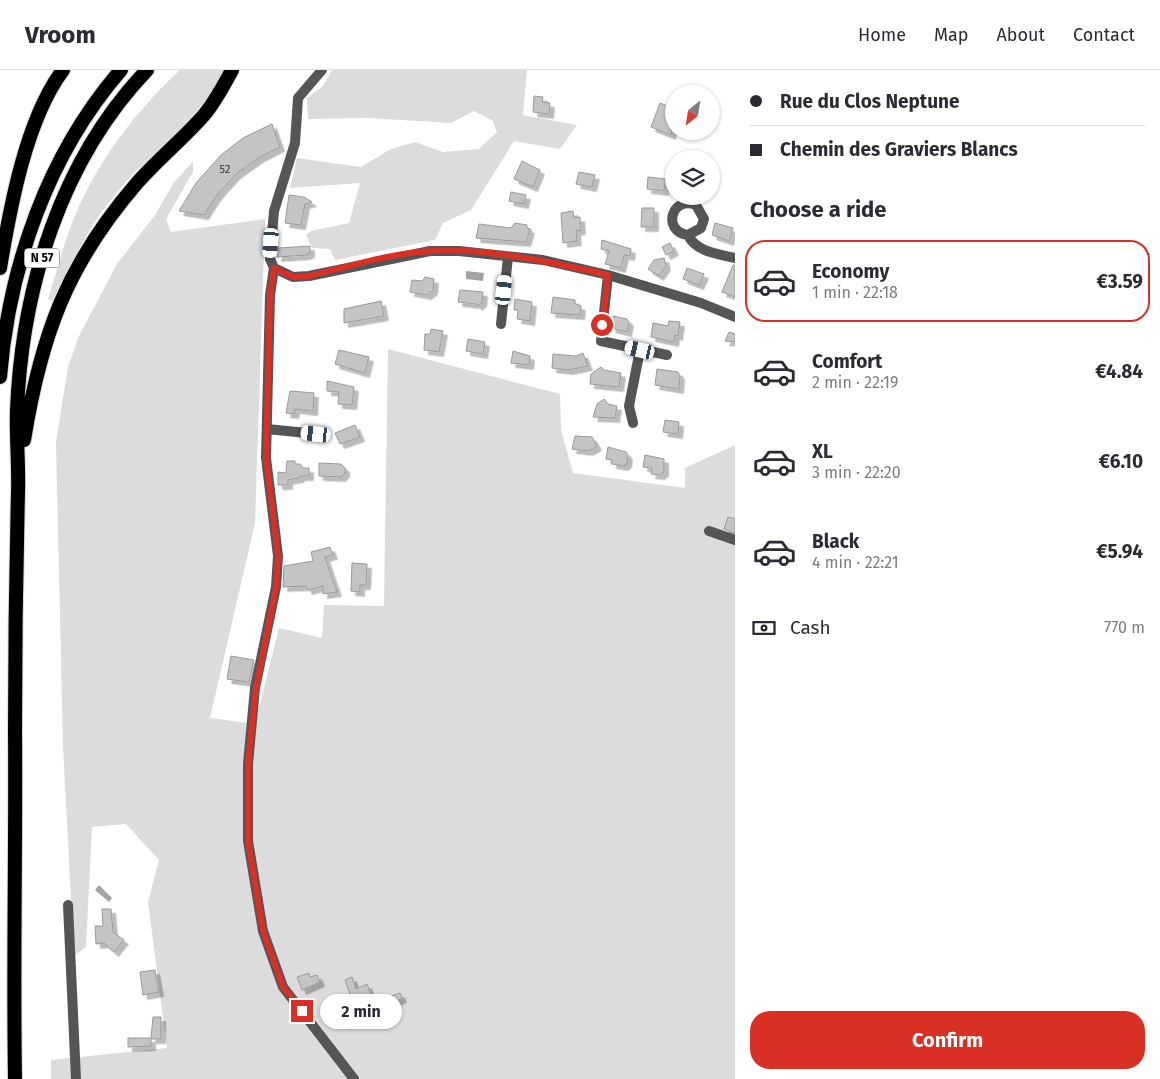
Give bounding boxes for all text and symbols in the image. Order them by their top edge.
text: Vroom [25,21,96,49]
text: Home [858,24,906,46]
text: Map [934,24,968,46]
text: About [996,24,1045,46]
text: Contact [1073,24,1135,46]
north arrow [665,85,720,140]
map controls [665,85,720,205]
text: Rue du Clos Neptune [780,90,960,113]
text: Chemin des Graviers Blancs [780,138,1018,161]
button: layers [665,150,720,205]
house number: 52 [220,163,230,176]
text: Choose a ride [750,196,886,223]
car [262,228,279,258]
road number: N 57 [24,248,60,268]
icon: car [752,259,797,304]
text: Economy [812,260,889,283]
text: €3.59 [1097,270,1143,293]
car [494,274,513,306]
text: 1 min · 22:18 [812,283,898,302]
route start [591,314,613,336]
car [623,339,656,361]
icon: car [752,349,797,394]
text: Comfort [812,350,882,373]
text: €4.84 [1095,360,1143,383]
text: 2 min · 22:19 [812,373,898,392]
car [300,425,331,443]
icon: car [752,439,797,484]
text: XL [812,440,833,463]
text: €6.10 [1099,450,1143,473]
text: 3 min · 22:20 [812,463,901,482]
icon: car [752,529,797,574]
text: Black [812,530,859,553]
text: €5.94 [1096,540,1143,563]
text: 4 min · 22:21 [812,553,899,572]
icon: cash [750,614,778,642]
text: Cash [790,616,831,639]
text: 770 m [1104,618,1145,637]
callout: 2 min [320,994,402,1028]
route end [291,1000,313,1022]
text: 2 min [341,1002,381,1021]
button: Confirm [750,1011,1145,1069]

